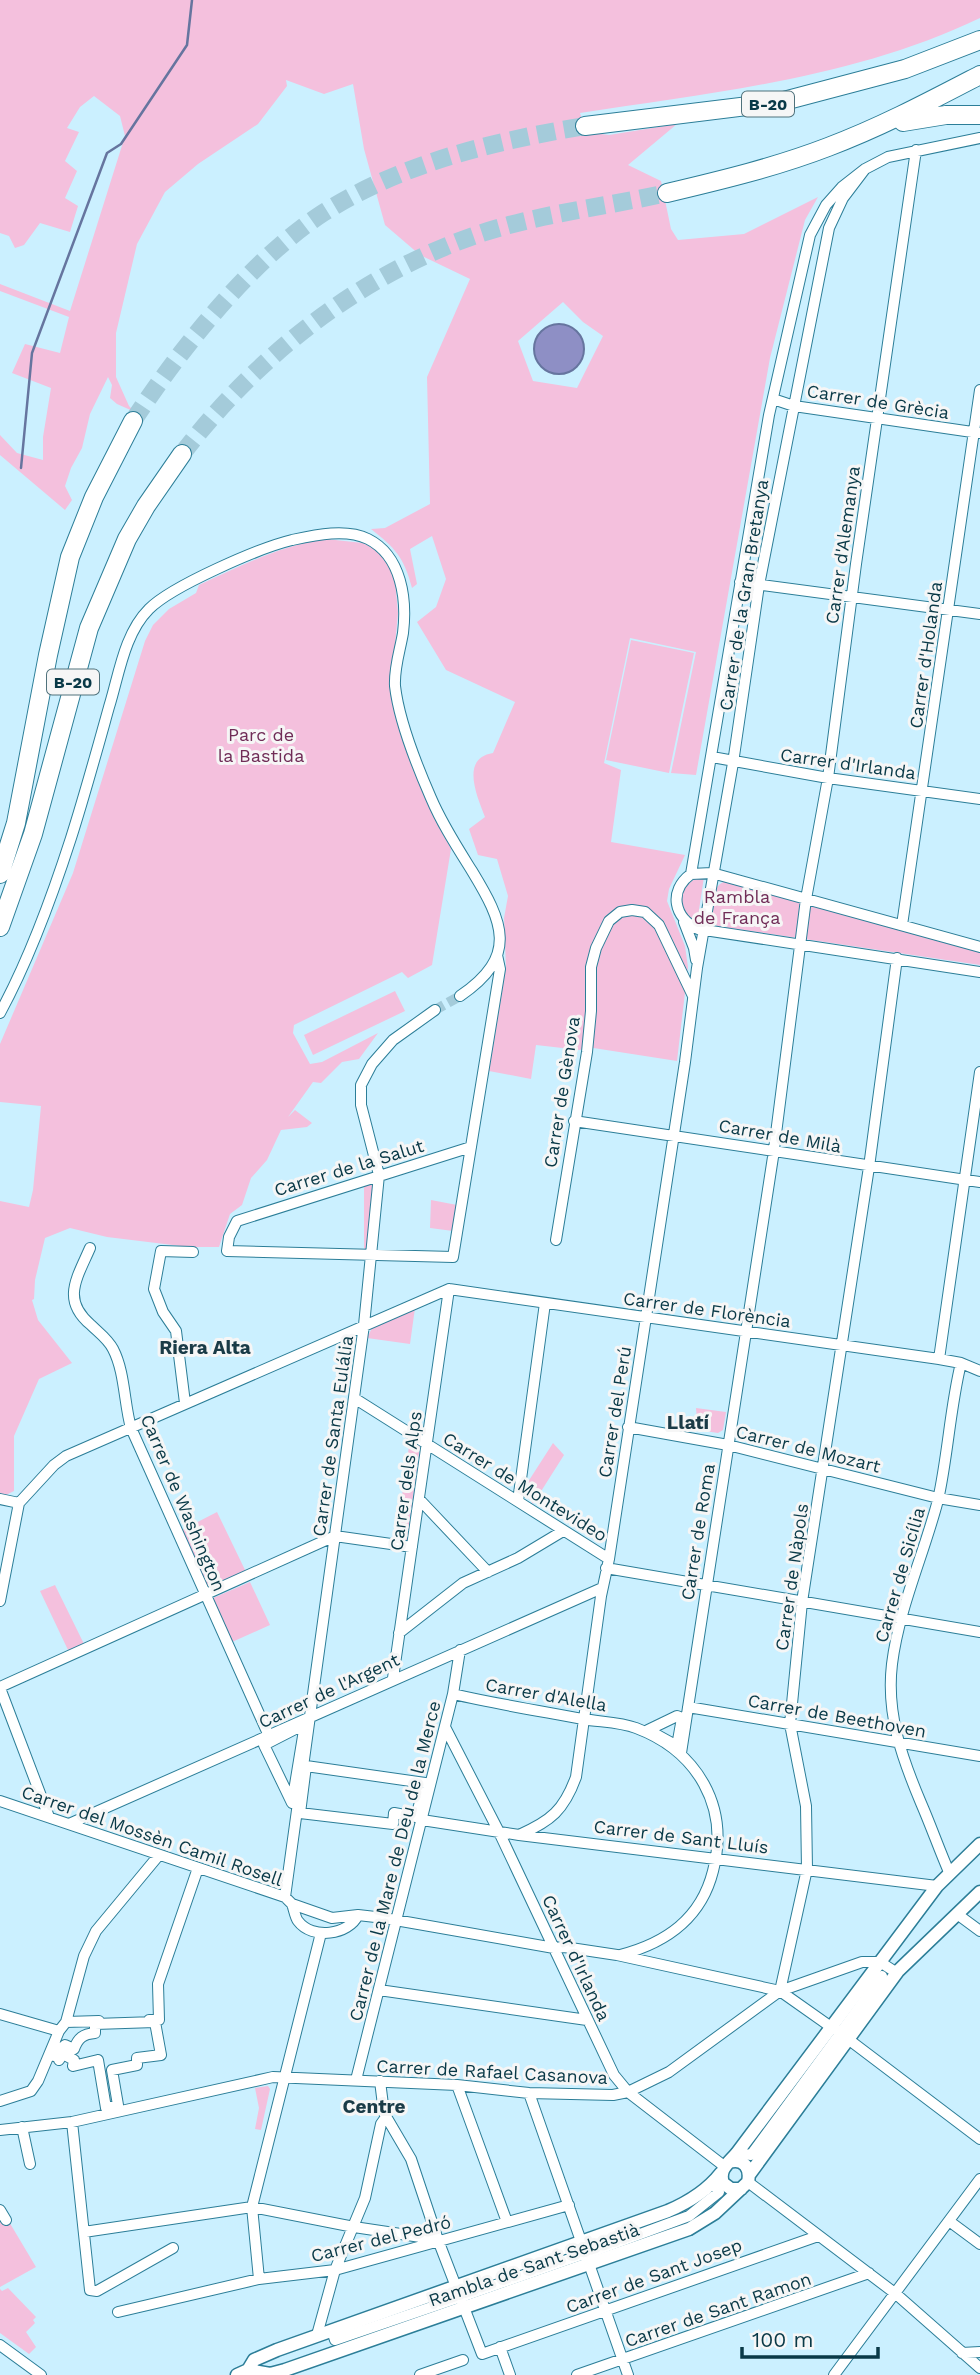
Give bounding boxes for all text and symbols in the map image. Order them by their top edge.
road number: B-20 [742,92,794,116]
street label: Carrer de Grècia [805,380,951,423]
street label: Carrer d'Alemanya [821,465,864,625]
street label: Carrer de la Gran Bretanya [715,478,772,712]
street label: Carrer d'Holanda [905,580,946,730]
road number: B-20 [47,670,99,694]
park label: Parc de la Bastida [218,724,304,766]
street label: Carrer d'Irlanda [779,744,917,783]
park label: Rambla de França [694,886,780,928]
street label: Carrer de Gènova [539,1015,584,1169]
street label: Carrer de Milà [717,1114,843,1157]
street label: Carrer de la Salut [272,1135,427,1200]
street label: Carrer de Florència [622,1287,792,1332]
street label: Carrer de Santa Eulália [308,1334,357,1538]
district label: Riera Alta [159,1336,251,1359]
street label: Carrer del Perú [594,1345,635,1479]
street label: Carrer dels Alps [385,1410,426,1552]
street label: Carrer de Washington [137,1411,230,1594]
district label: Llatí [667,1411,710,1434]
street label: Carrer de Mozart [734,1420,883,1477]
street label: Carrer de Montevideo [439,1427,611,1546]
street label: Carrer de Roma [676,1462,719,1602]
street label: Carrer de Nàpols [771,1502,812,1652]
street label: Carrer de Sicília [870,1505,929,1645]
street label: Carrer de l'Argent [255,1649,403,1732]
street label: Carrer d'Alella [484,1673,608,1716]
street label: Carrer de Beethoven [746,1689,928,1742]
street label: Carrer de la Mare de Deu de la Merce [344,1699,445,2023]
street label: Carrer del Mossèn Camil Rosell [19,1781,286,1890]
street label: Carrer de Sant Lluís [592,1815,770,1858]
street label: Carrer d'Irlanda [538,1891,615,2024]
street label: Carrer de Rafael Casanova [376,2055,608,2088]
district label: Centre [342,2095,406,2118]
street label: Carrer del Pedró [309,2211,453,2266]
street label: Rambla de Sant Sebastià [426,2219,642,2311]
street label: Carrer de Sant Josep [563,2234,745,2317]
street label: Carrer de Sant Ramon [622,2268,814,2351]
scale bar [742,2316,878,2360]
text: 100 m [752,2327,814,2352]

